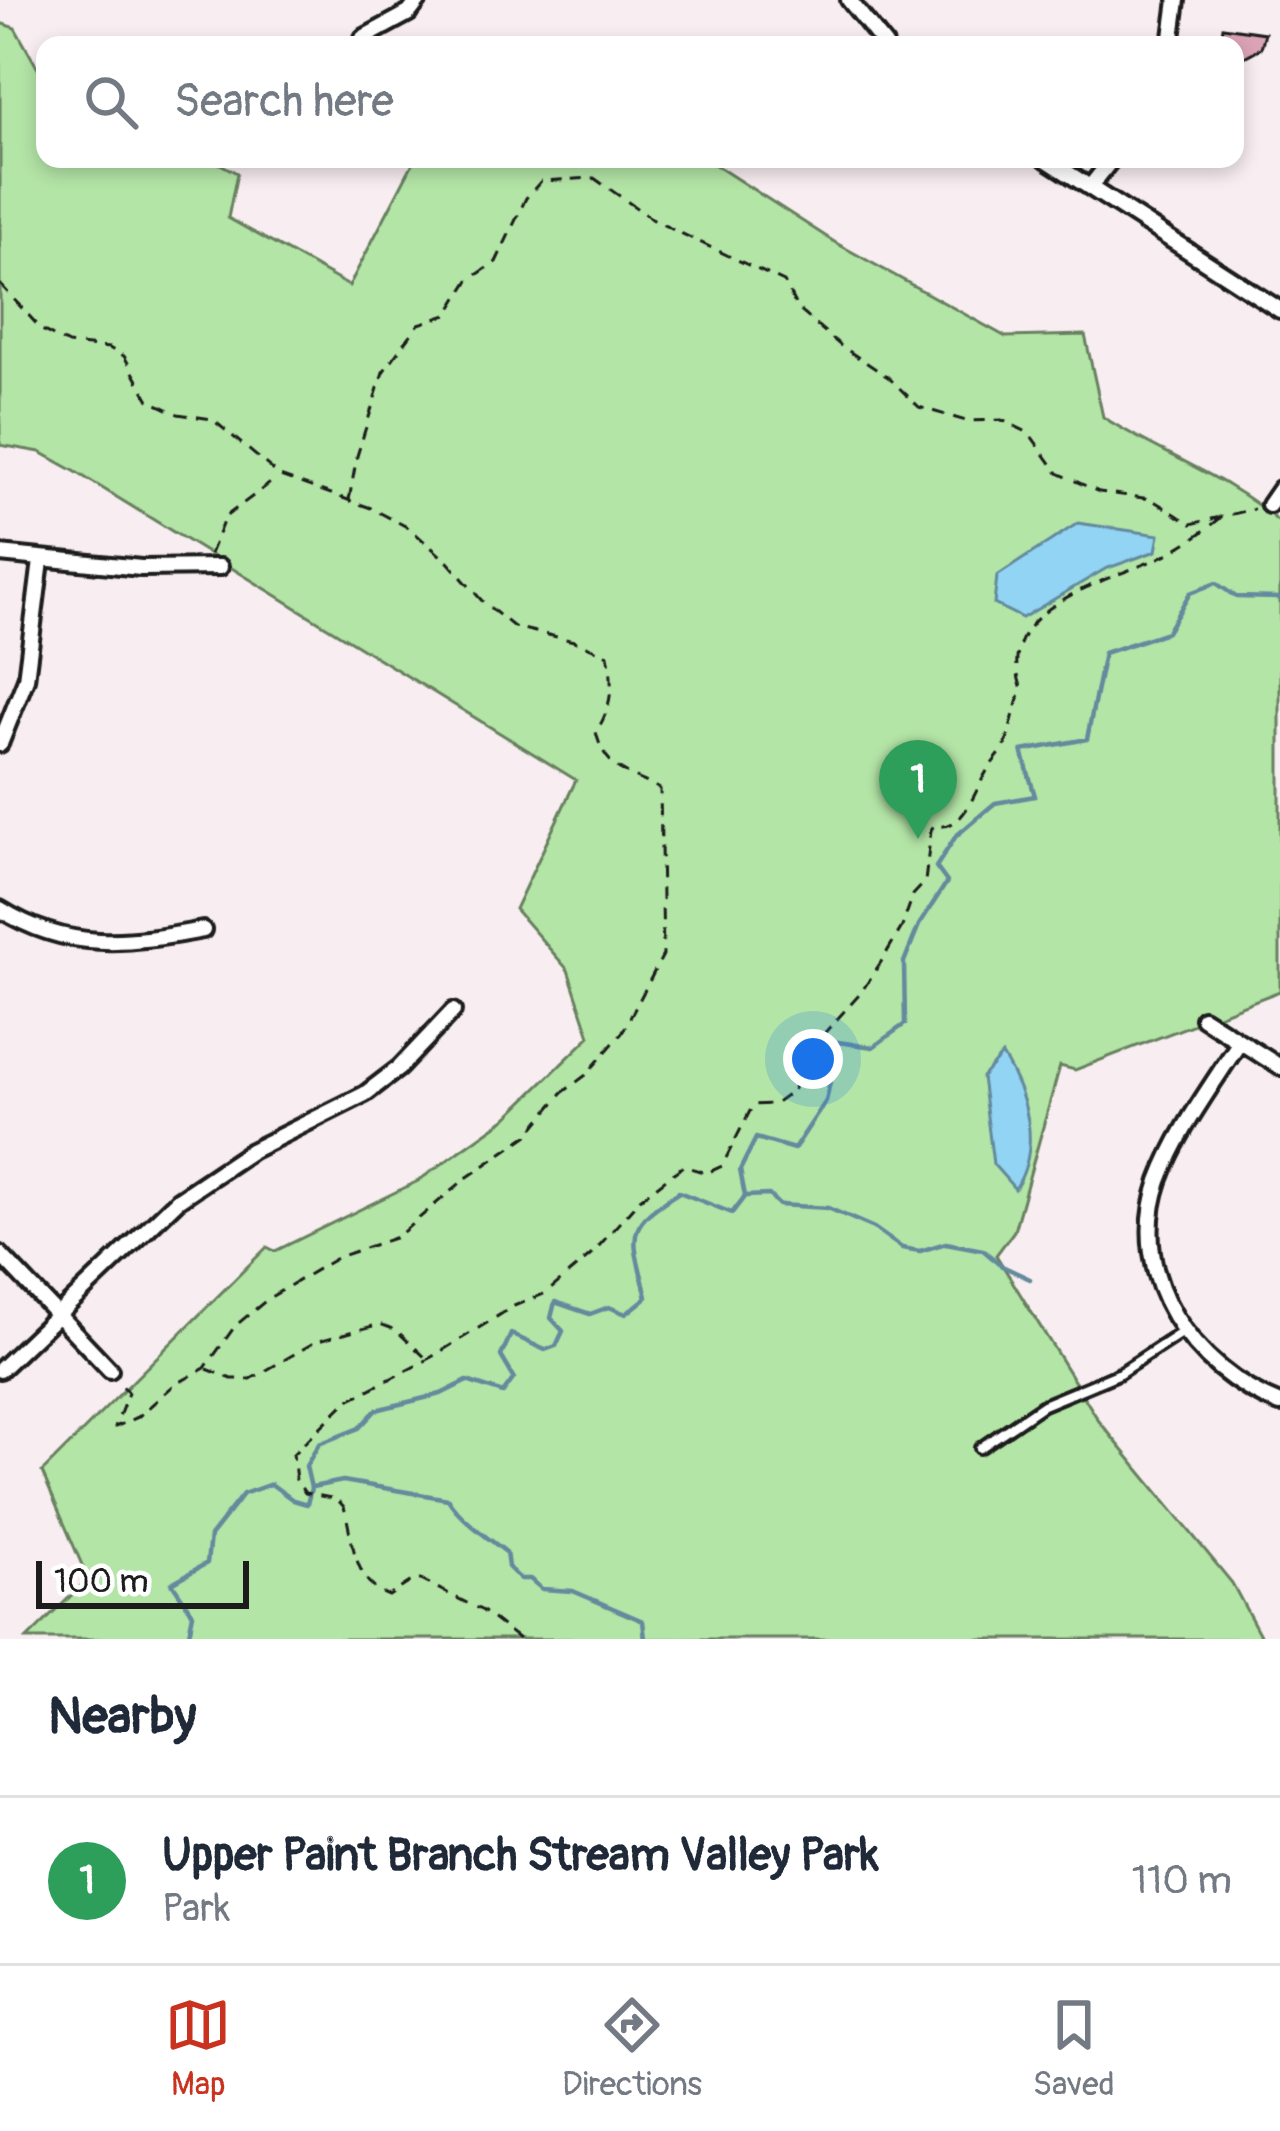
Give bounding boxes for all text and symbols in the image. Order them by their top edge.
search box [36,36,1244,168]
icon: search [78,69,144,135]
text: Search here [174,74,394,130]
pin: 1 [879,740,957,839]
your location [783,1029,843,1089]
scale bar [36,1555,249,1608]
text: 100 m [54,1561,148,1602]
text: Nearby [48,1685,196,1749]
text: Upper Paint Branch Stream Valley Park [162,1828,879,1884]
text: 1 [79,1856,95,1905]
text: 110 m [1132,1856,1232,1905]
text: Park [162,1884,230,1933]
tab: Map [165,1992,231,2105]
tab: Directions [562,1992,702,2105]
tab: Saved [1033,1992,1115,2105]

